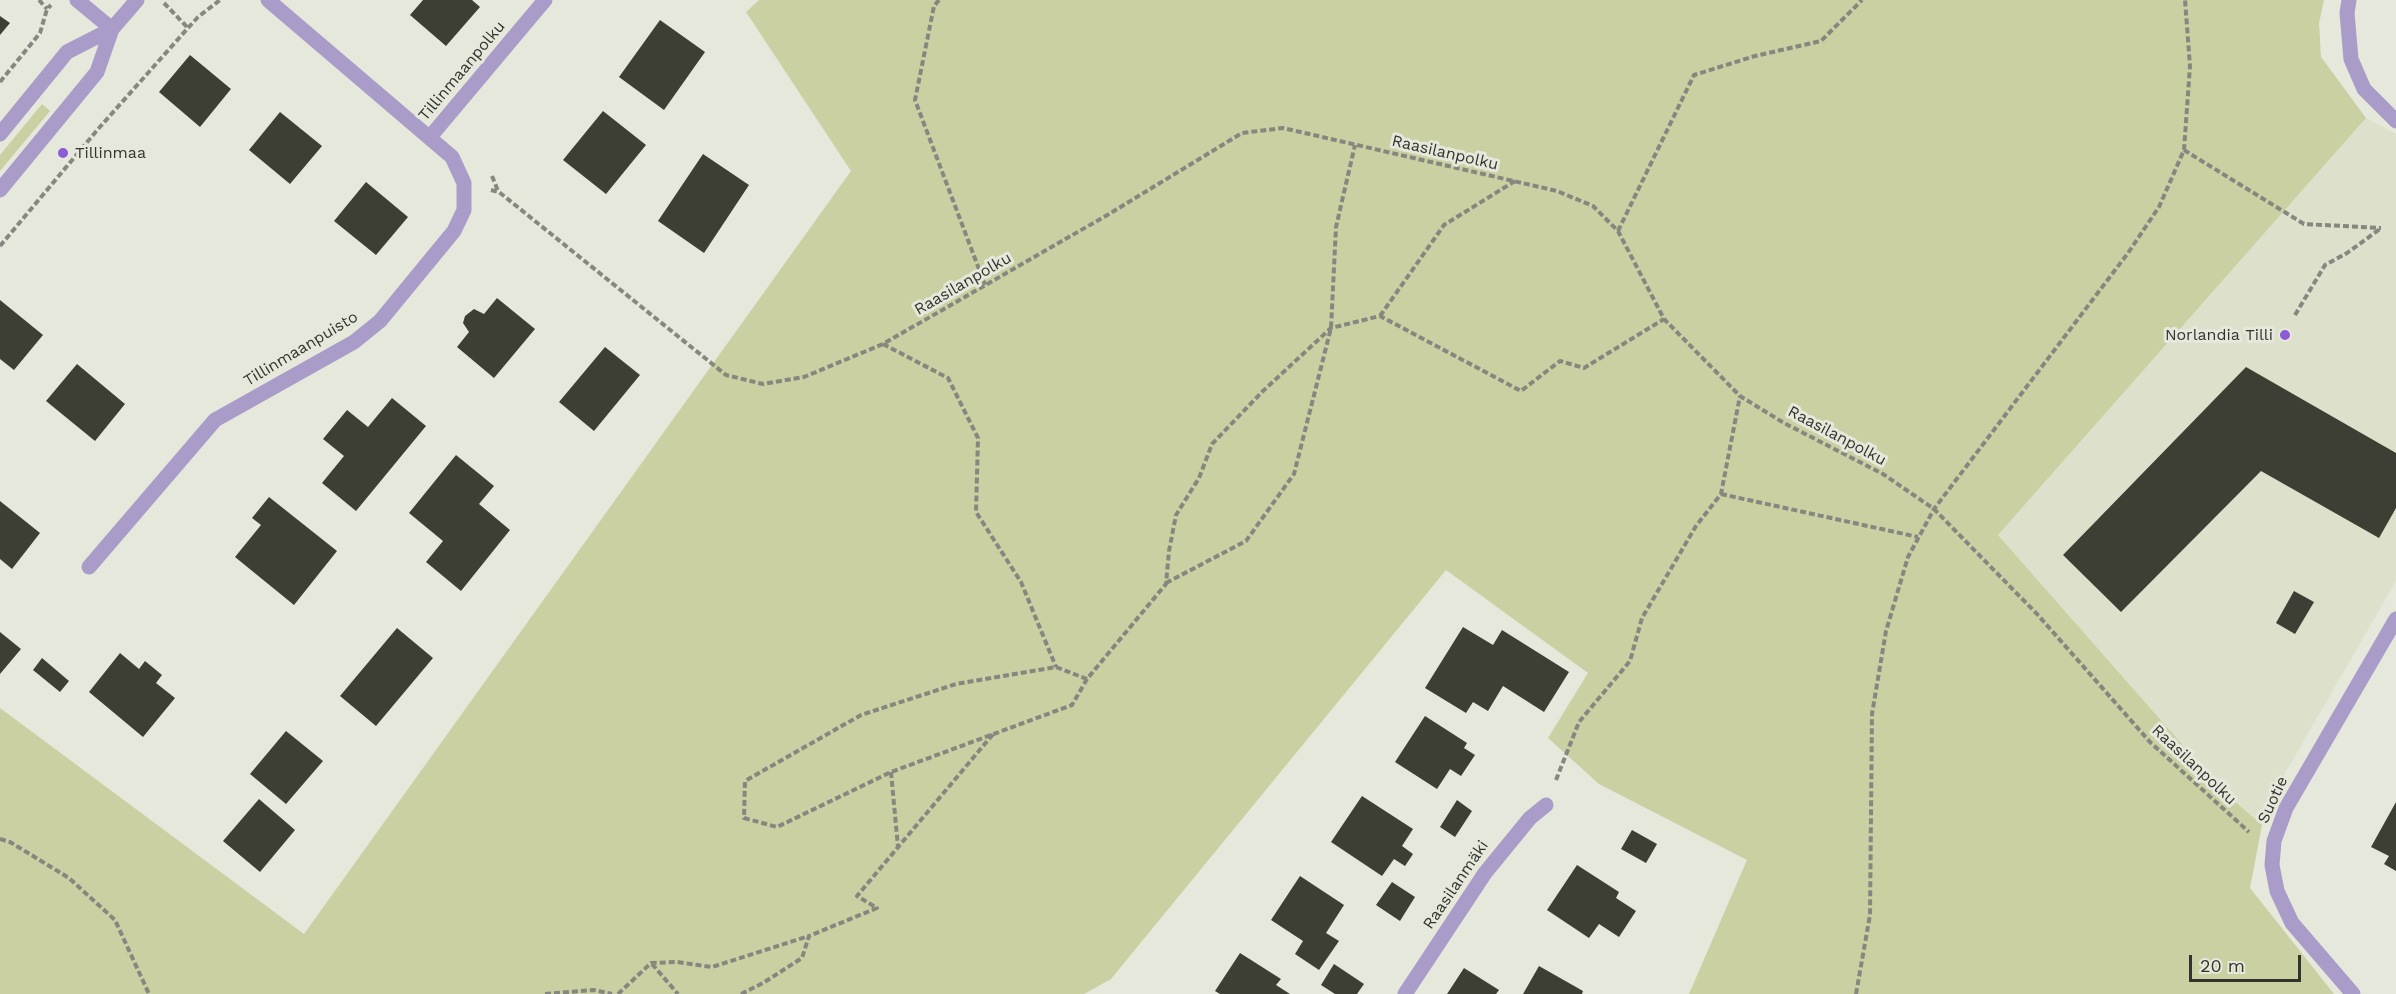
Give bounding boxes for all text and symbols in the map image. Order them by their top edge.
street label: Tillinmaanpolku [415,17,509,125]
street label: Raasilanpolku [1390,131,1500,175]
place label: Tillinmaa [75,143,146,163]
marker: Tillinmaa [56,146,70,160]
street label: Raasilanpolku [911,248,1015,320]
street label: Tillinmaanpuisto [240,307,362,391]
place label: Norlandia Tilli [2165,325,2273,345]
marker: Norlandia Tilli [2278,328,2292,342]
street label: Raasilanpolku [1784,402,1890,470]
street label: Raasilanpolku [2148,721,2240,809]
street label: Suotie [2254,773,2292,827]
street label: Raasilanmäki [1419,837,1493,933]
scale bar [2192,943,2304,981]
text: 20 m [2200,955,2245,976]

